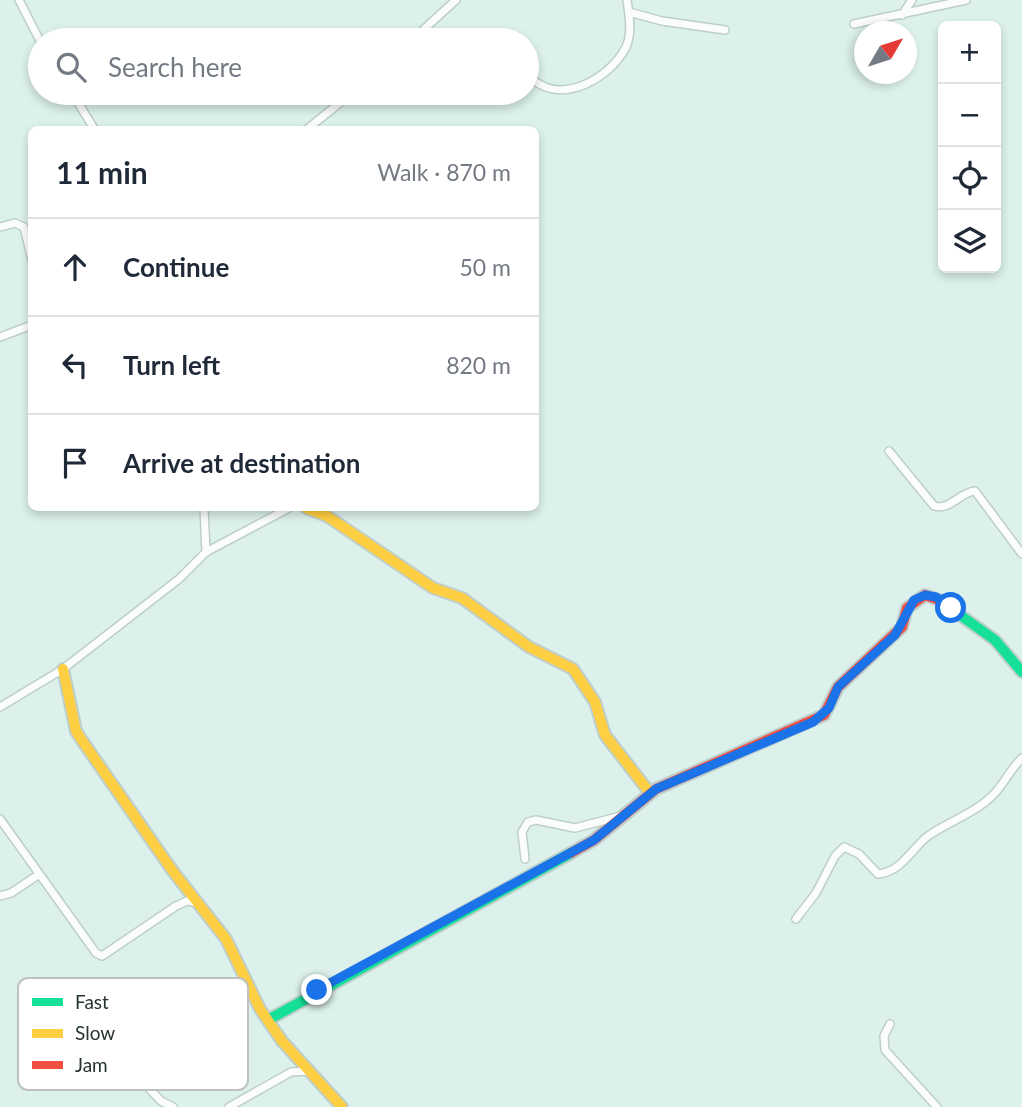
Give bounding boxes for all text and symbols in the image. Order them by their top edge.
north arrow [854,21,917,84]
map controls [938,21,1001,273]
button: + [938,21,1001,84]
search box [28,28,539,105]
icon: search [52,48,90,86]
text: Search here [108,51,242,83]
button: − [938,84,1001,147]
button: locate [938,147,1001,210]
text: 11 min [56,154,148,190]
text: Walk · 870 m [377,158,511,186]
button: layers [938,210,1001,273]
icon: ahead [56,248,94,286]
text: Continue [123,251,229,283]
text: 50 m [460,253,511,281]
icon: left [56,346,94,384]
text: Turn left [123,349,220,381]
text: 820 m [446,351,511,379]
icon: arrive [56,444,94,482]
text: Arrive at destination [123,447,360,479]
route start [935,592,966,623]
route end [301,974,332,1005]
legend [18,978,248,1090]
text: Fast [75,990,109,1013]
text: Slow [75,1021,115,1044]
text: Jam [75,1053,108,1076]

